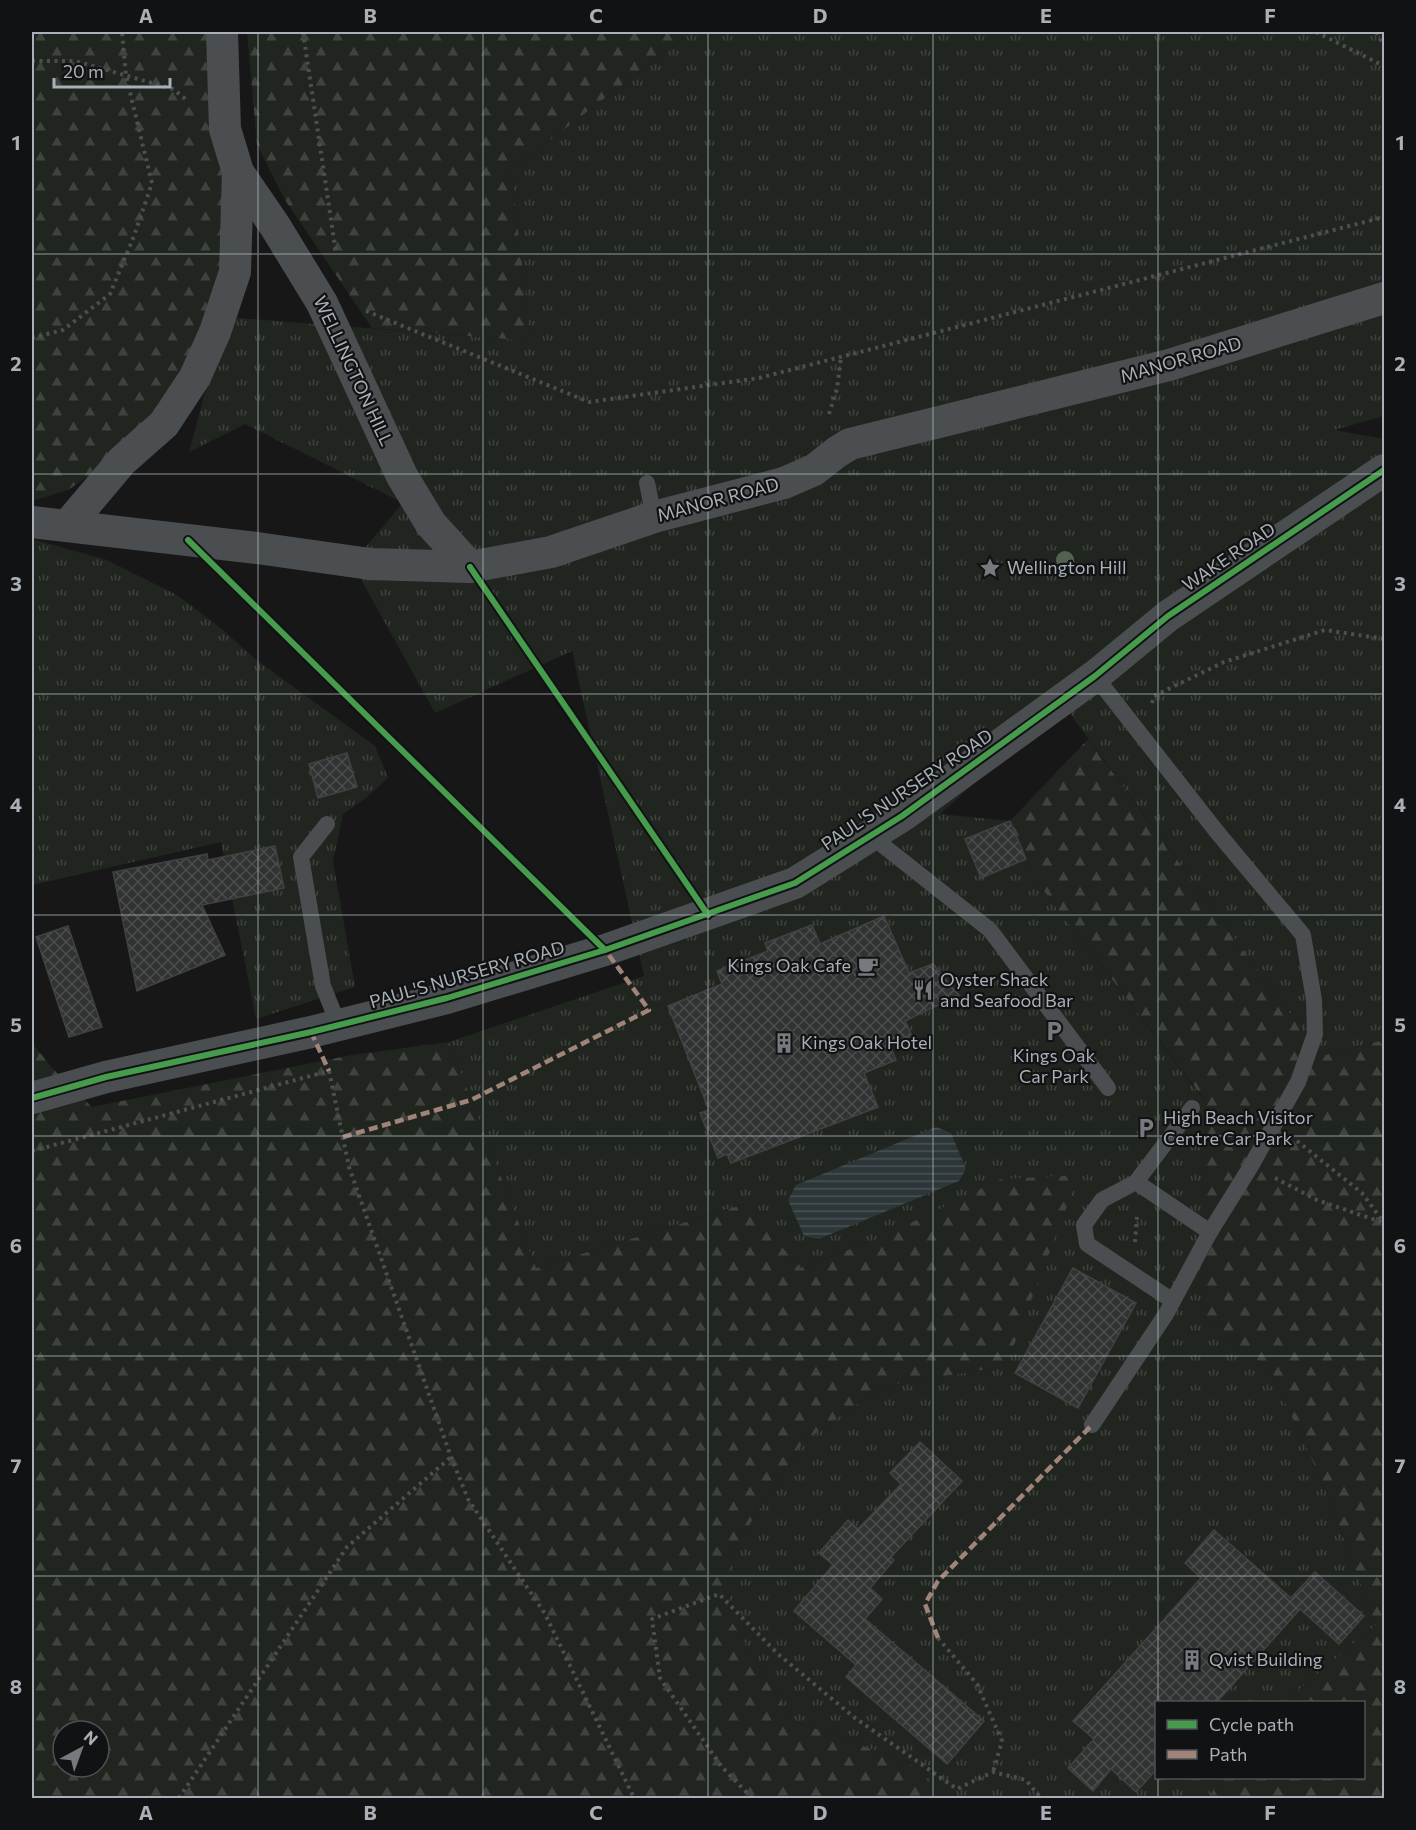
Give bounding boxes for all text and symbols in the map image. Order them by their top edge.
text: A [139,3,153,27]
text: B [363,3,377,27]
text: C [589,3,603,27]
text: D [813,3,827,27]
text: E [1040,3,1052,27]
text: F [1264,3,1276,27]
scale bar [54,51,170,89]
text: 20 m [63,60,104,82]
text: 1 [11,130,21,154]
text: 1 [1395,130,1405,154]
street label: WELLINGTON HILL [309,292,398,449]
street label: MANOR ROAD [1118,331,1244,387]
text: 2 [10,351,22,375]
text: 2 [1394,351,1406,375]
street label: MANOR ROAD [654,472,781,526]
street label: WAKE ROAD [1178,517,1279,595]
place icon: Wellington Hill [978,556,1002,580]
place label: Wellington Hill [1007,556,1126,578]
text: 3 [10,571,22,595]
text: 3 [1394,571,1406,595]
street label: PAUL'S NURSERY ROAD [817,724,996,855]
text: 4 [10,792,22,816]
text: 4 [1394,792,1406,816]
street label: PAUL'S NURSERY ROAD [367,936,567,1012]
place label: Kings Oak Cafe [727,954,851,976]
cafe icon: Kings Oak Cafe [856,954,880,978]
place label: Oyster Shack and Seafood Bar [940,968,1073,1011]
restaurant icon: Oyster Shack and Seafood Bar [911,978,935,1002]
text: 5 [10,1012,22,1036]
text: 5 [1394,1012,1406,1036]
parking icon: Kings Oak Car Park [1042,1019,1066,1043]
building icon: Kings Oak Hotel [772,1031,796,1055]
place label: Kings Oak Hotel [801,1031,932,1053]
place label: Kings Oak Car Park [1013,1044,1095,1087]
place label: High Beach Visitor Centre Car Park [1163,1106,1313,1149]
parking icon: High Beach Visitor Centre Car Park [1134,1116,1158,1140]
text: 6 [10,1233,22,1257]
text: 6 [1394,1233,1406,1257]
text: 7 [11,1453,22,1477]
text: 7 [1395,1453,1406,1477]
building icon: Qvist Building [1180,1648,1204,1672]
place label: Qvist Building [1209,1648,1323,1670]
text: 8 [10,1674,22,1698]
text: 8 [1394,1674,1406,1698]
legend [1155,1701,1365,1779]
text: Cycle path [1209,1713,1294,1735]
north arrow [51,1719,111,1779]
text: N [80,1726,102,1748]
text: Path [1209,1743,1247,1765]
text: A [139,1800,153,1824]
text: B [363,1800,377,1824]
text: C [589,1800,603,1824]
text: D [813,1800,827,1824]
text: E [1040,1800,1052,1824]
text: F [1264,1800,1276,1824]

